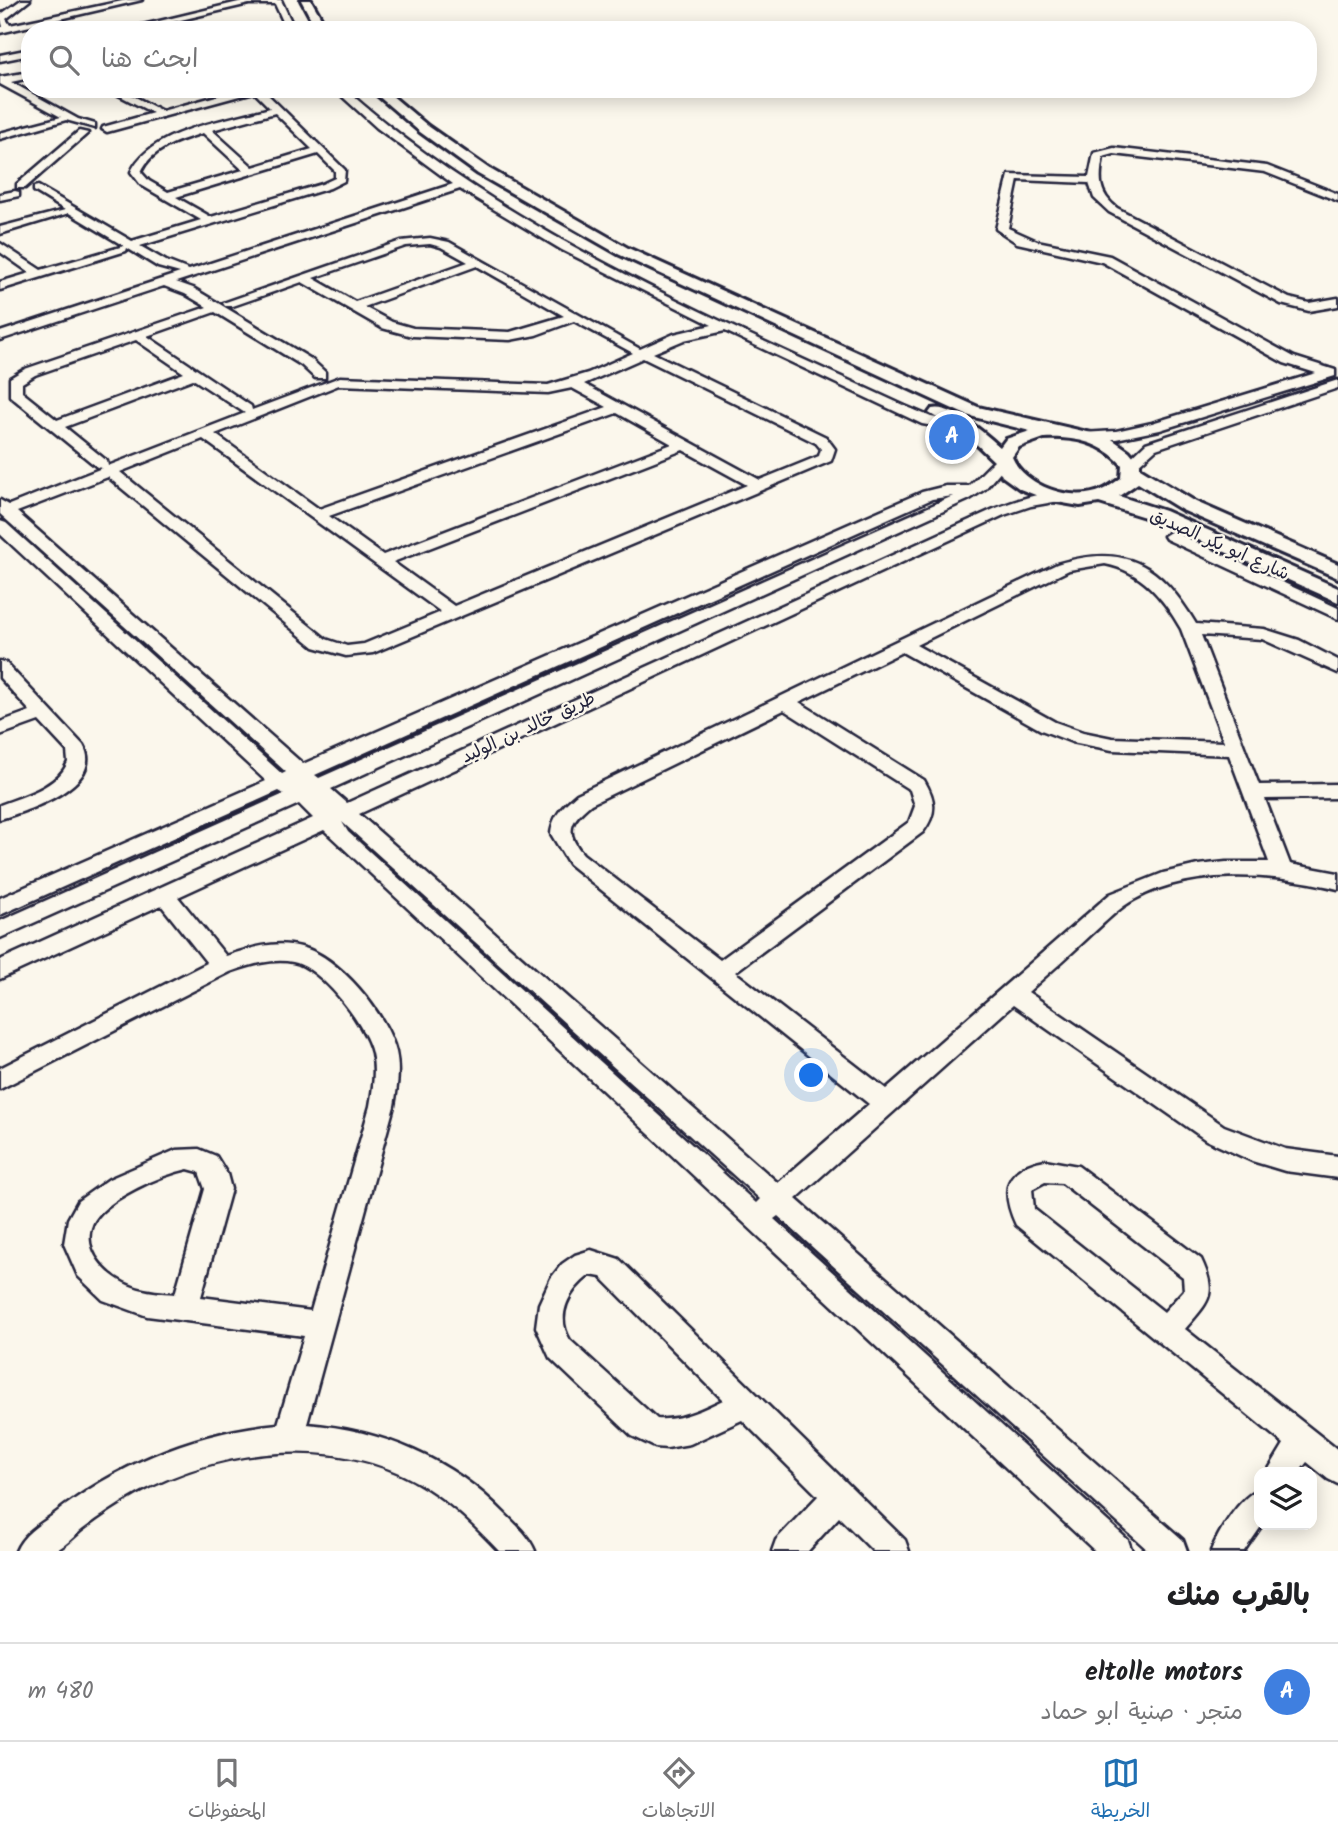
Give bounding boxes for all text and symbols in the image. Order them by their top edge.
search box [21,21,1317,98]
text: ابحث هنا [101,39,198,81]
icon: search [45,41,83,79]
pin: A [929,411,975,463]
street label: شارع ابو بكر الصديق [1145,502,1294,589]
street label: طريق خالد بن الوليد [457,685,601,772]
your location [794,1058,828,1092]
map controls [1254,1467,1317,1530]
button: layers [1254,1467,1317,1530]
text: بالقرب منك [1167,1573,1310,1621]
text: eltolle motors [1085,1652,1243,1694]
text: 480 m [28,1674,94,1710]
text: A [1280,1674,1294,1710]
text: متجر · صنية ابو حماد [1041,1695,1243,1731]
tab: المحفوظات [188,1754,266,1827]
tab: الاتجاهات [642,1754,715,1827]
tab: الخريطة [1091,1754,1150,1827]

